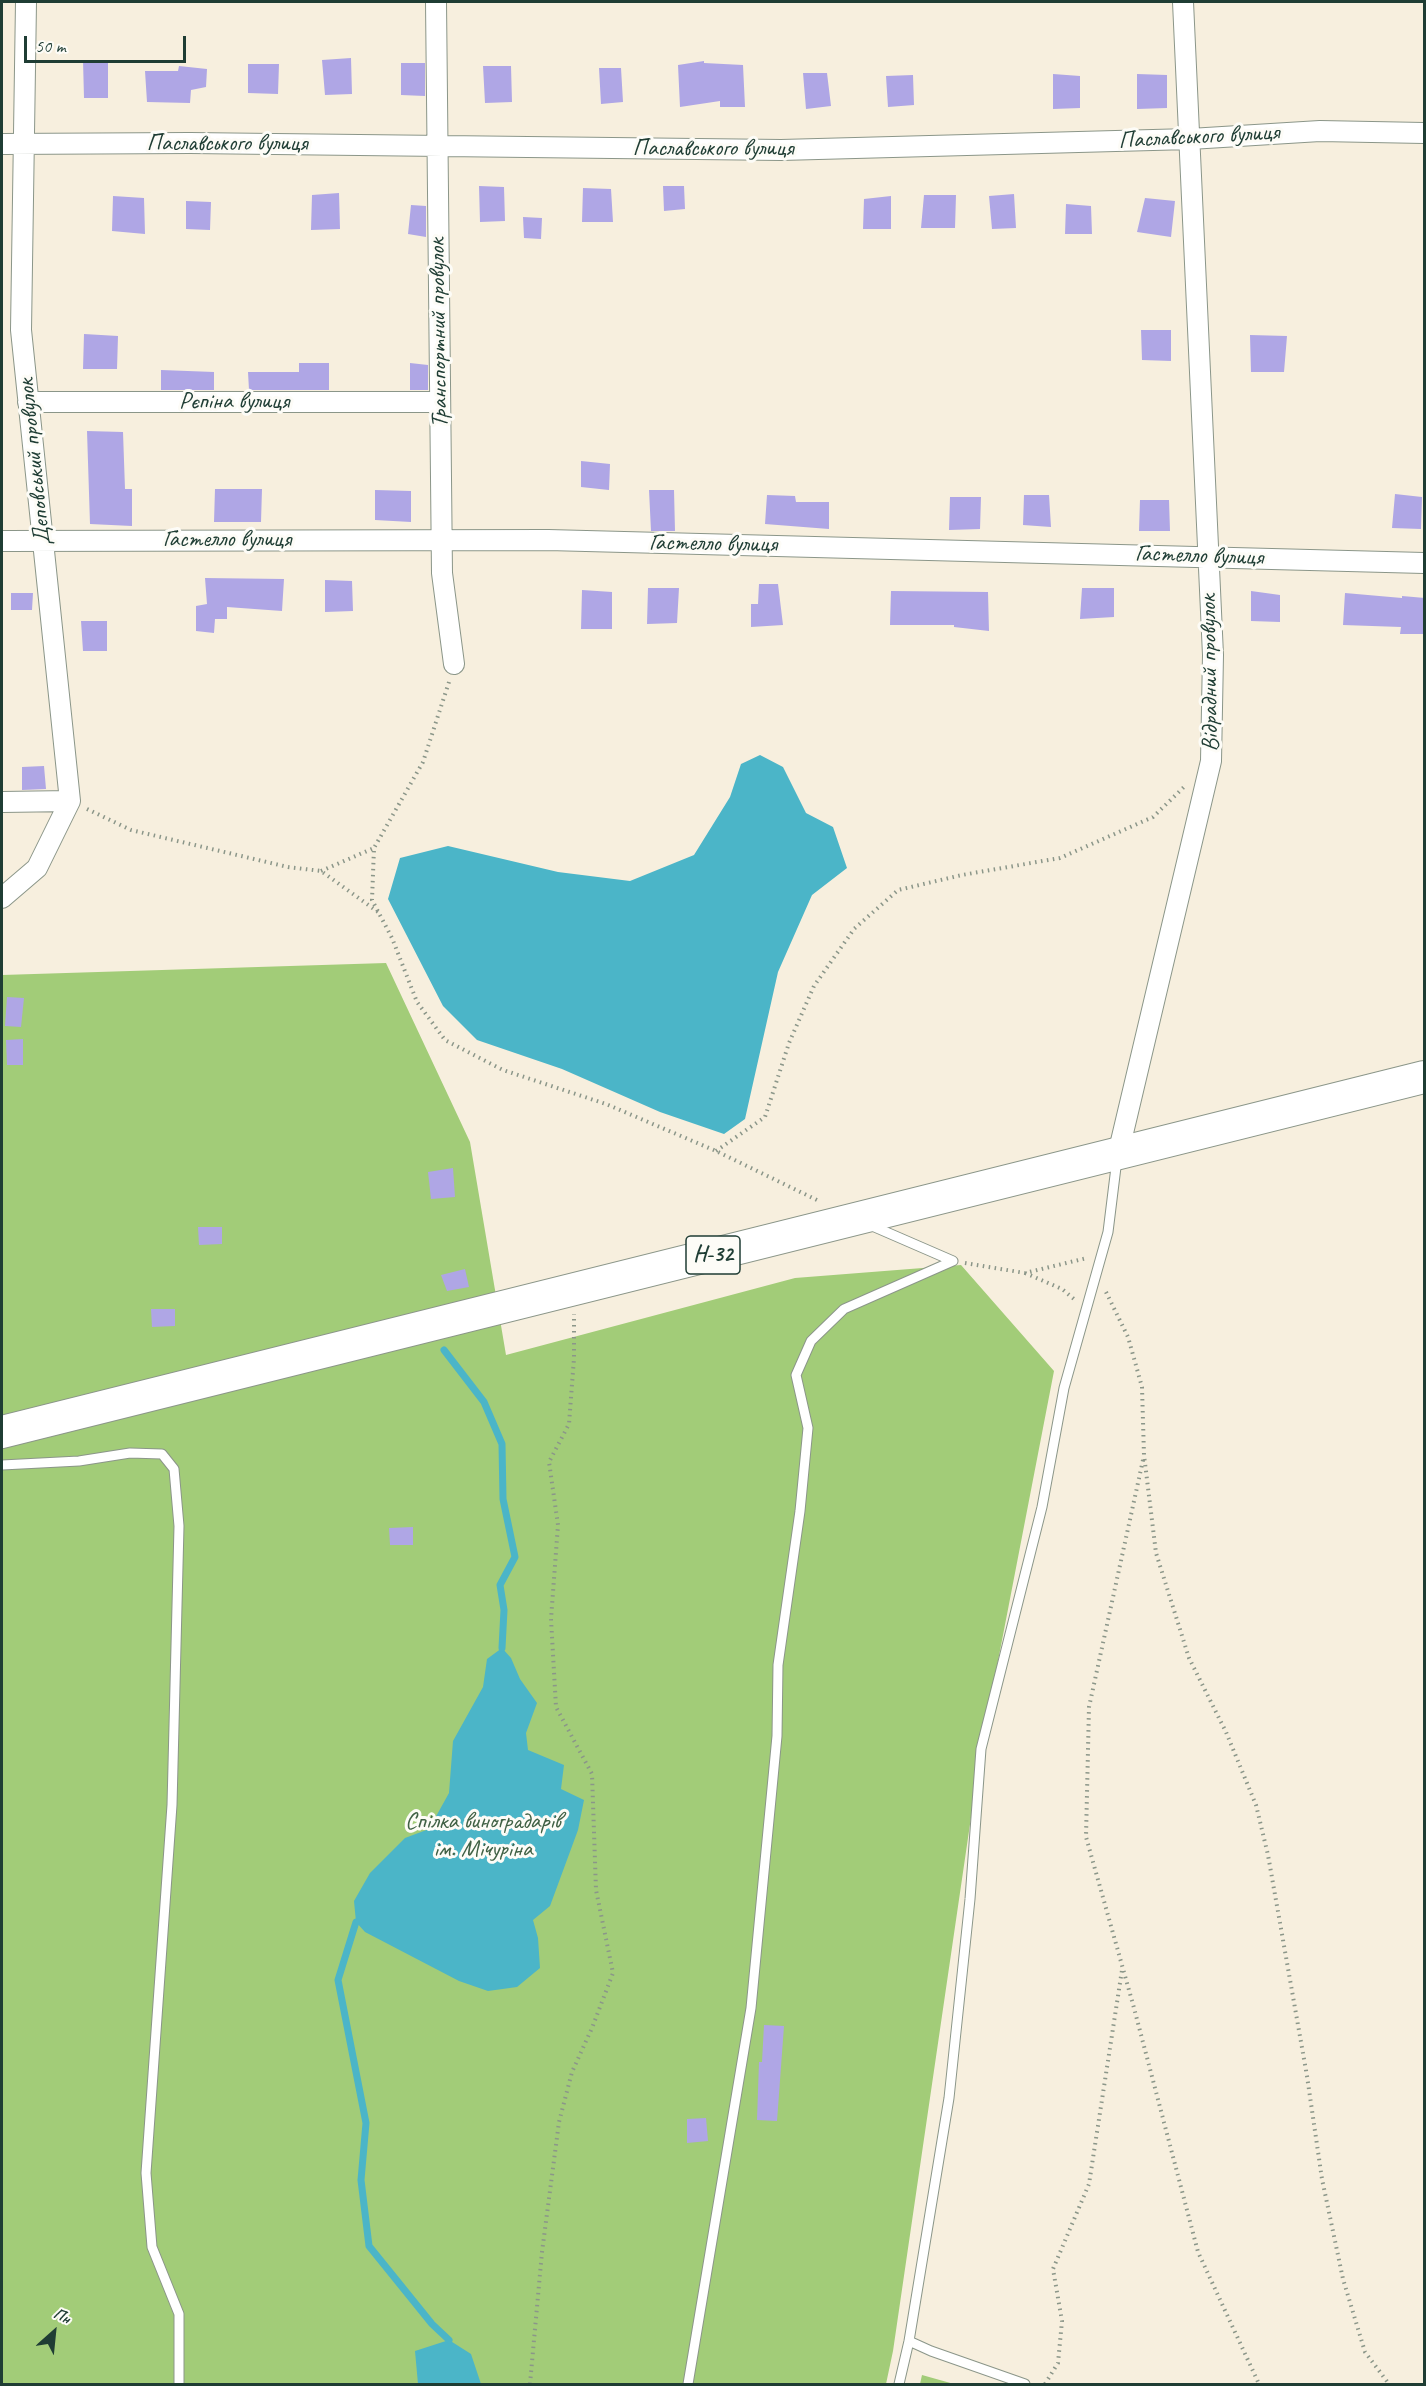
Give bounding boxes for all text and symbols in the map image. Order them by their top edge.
scale bar [27,24,189,62]
text: 50 m [35,35,66,57]
street label: Паславського вулиця [1118,118,1280,156]
street label: Паславського вулиця [146,130,308,158]
street label: Паславського вулиця [632,135,794,163]
street label: Транспортний провулок [423,238,455,428]
street label: Деповський провулок [12,377,58,547]
street label: Рєпіна вулиця [179,388,289,416]
street label: Гастелло вулиця [163,526,291,554]
street label: Гастелло вулиця [649,528,777,560]
street label: Гастелло вулиця [1134,539,1264,573]
street label: Відрадний провулок [1194,594,1226,752]
road number: Н-32 [686,1236,740,1274]
park label: Спілка виноградарів ім. Мічуріна [405,1808,561,1864]
north arrow [24,2302,84,2362]
text: Пн [50,2303,74,2329]

